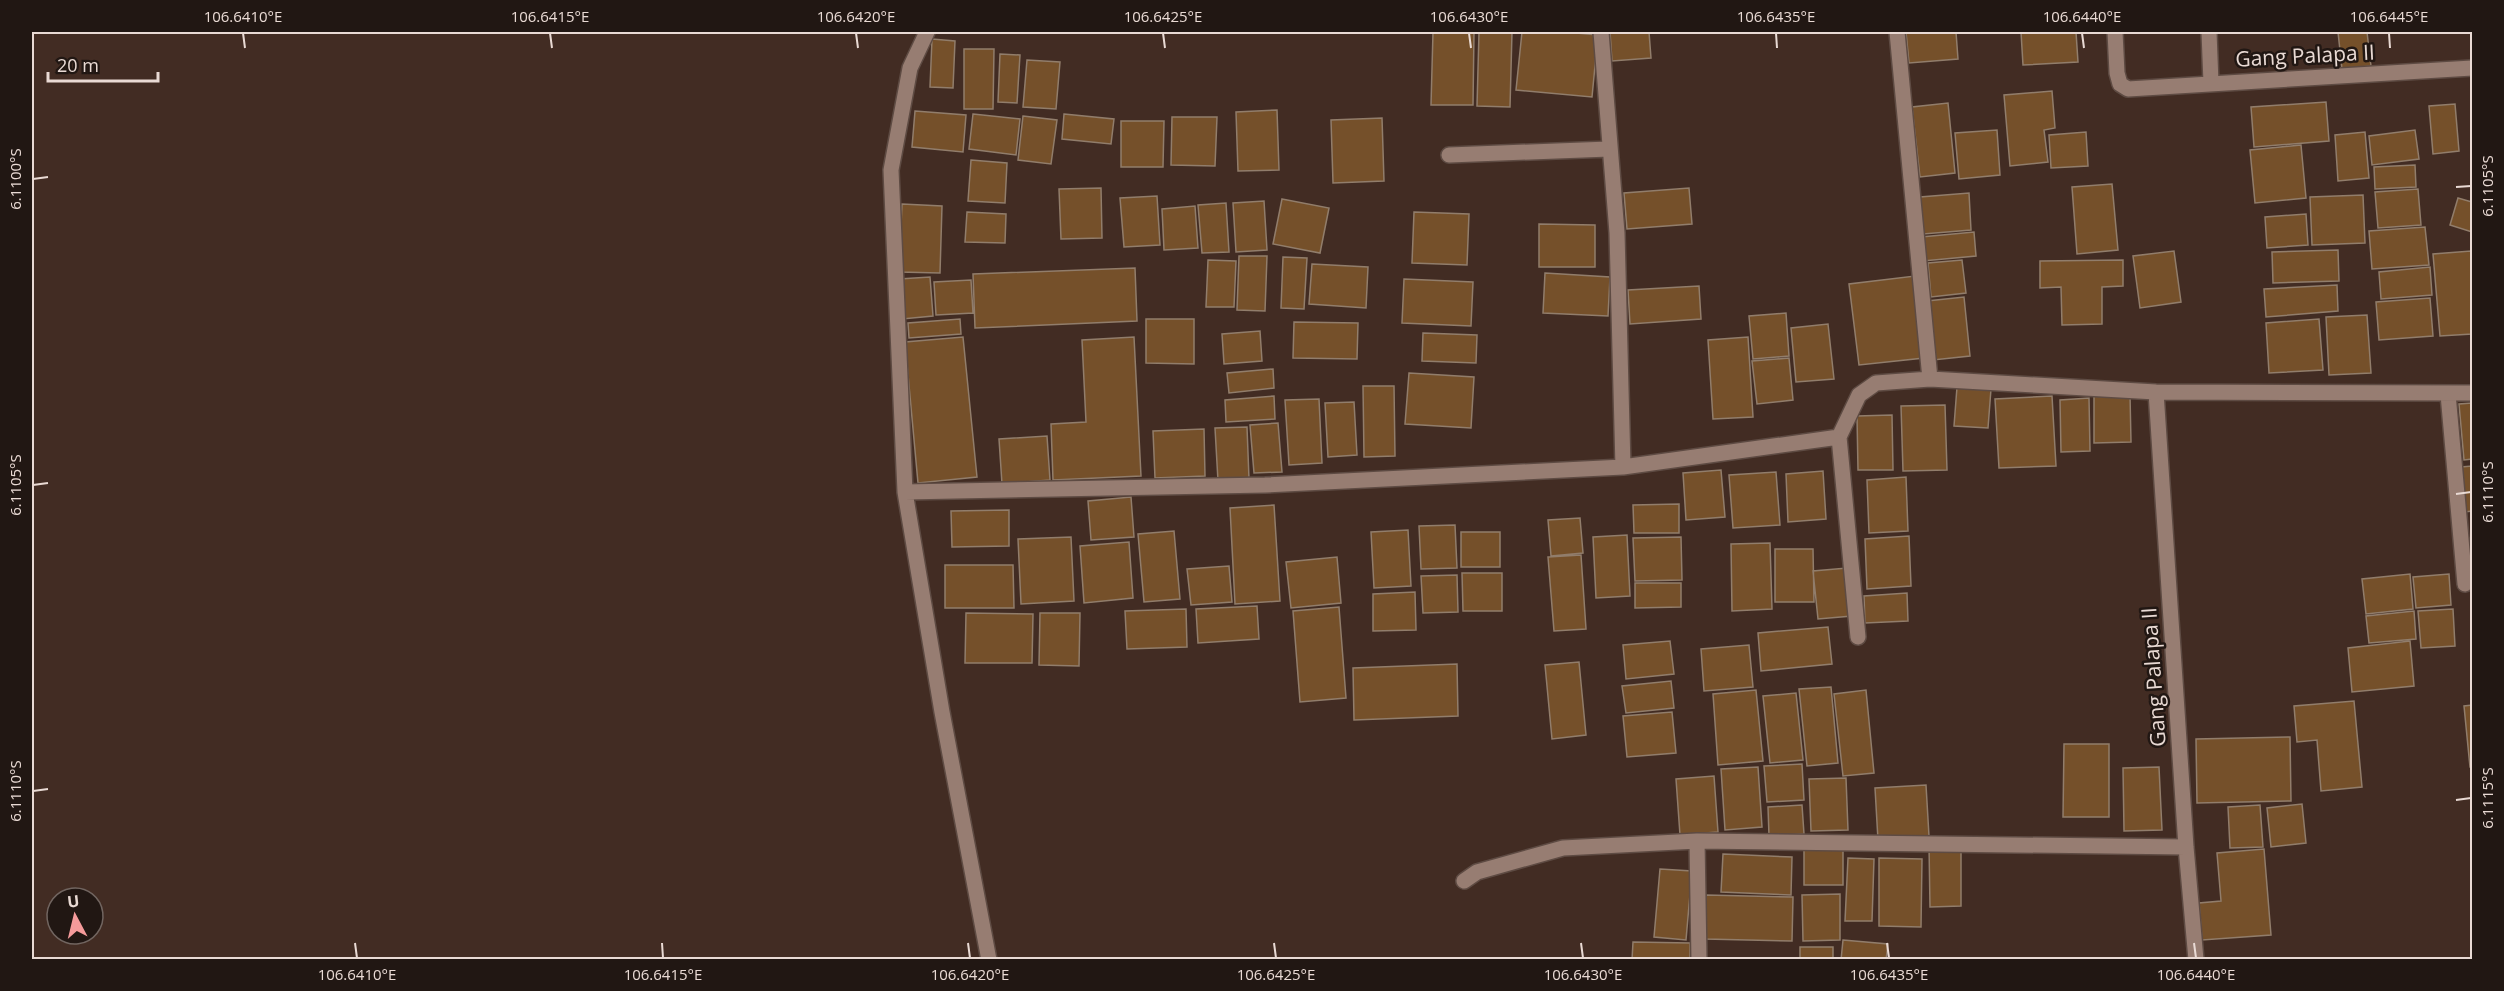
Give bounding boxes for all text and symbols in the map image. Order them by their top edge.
text: 106.6410°E [204,6,282,26]
text: 106.6415°E [511,6,589,26]
text: 106.6420°E [817,6,895,26]
text: 106.6425°E [1124,6,1202,26]
text: 106.6430°E [1430,6,1508,26]
text: 106.6435°E [1737,6,1815,26]
text: 106.6440°E [2043,6,2121,26]
text: 106.6445°E [2350,6,2428,26]
street label: Gang Palapa II [2234,37,2375,73]
scale bar [48,45,158,83]
text: 20 m [57,53,99,77]
text: 6.1100°S [5,148,25,210]
text: 6.1105°S [2477,155,2497,217]
text: 6.1105°S [5,454,25,516]
text: 6.1110°S [2477,461,2497,523]
street label: Gang Palapa II [2134,606,2172,748]
text: 6.1110°S [5,760,25,822]
text: 6.1115°S [2477,767,2497,829]
north arrow [45,886,105,946]
text: U [66,889,81,913]
text: 106.6410°E [318,964,396,984]
text: 106.6415°E [624,964,702,984]
text: 106.6420°E [931,964,1009,984]
text: 106.6425°E [1237,964,1315,984]
text: 106.6430°E [1544,964,1622,984]
text: 106.6435°E [1850,964,1928,984]
text: 106.6440°E [2157,964,2235,984]

